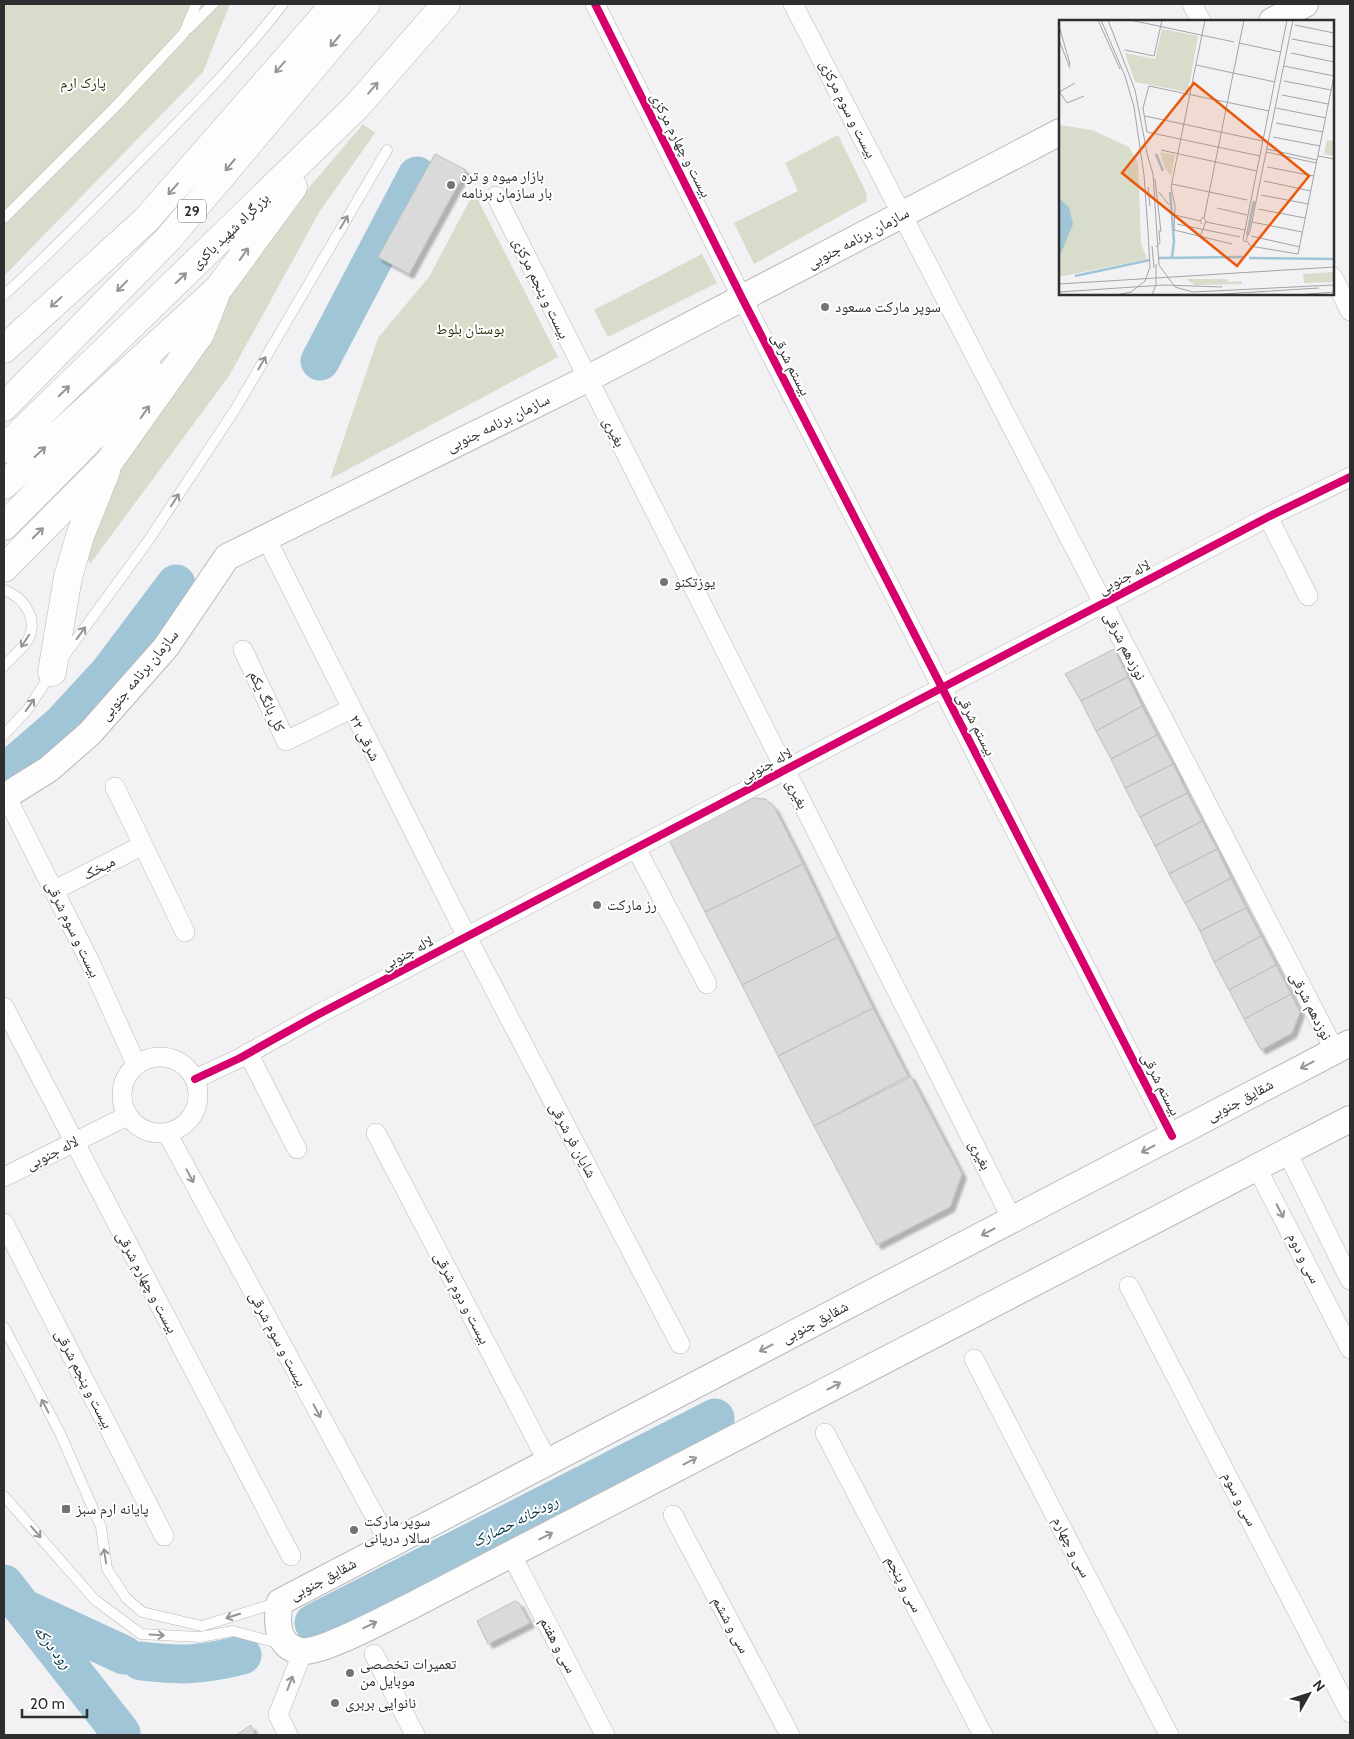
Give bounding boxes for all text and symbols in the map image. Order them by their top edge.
inset map [1059,20,1334,295]
one-way arrow [330,34,341,47]
street label: بیست و سوم مرکزی [815,57,880,161]
one-way arrow [274,60,286,73]
park label: پارک ارم [60,74,106,93]
one-way arrow [367,81,379,94]
street label: بیست و چهارم مرکزی [646,89,715,201]
one-way arrow [225,159,236,172]
place label: بازار میوه و تره بار سازمان برنامه [461,167,552,203]
marker: بازار میوه و تره بار سازمان برنامه [445,179,457,191]
one-way arrow [167,183,179,196]
street label: بزرگراه شهید باکری [187,189,274,274]
road number: 29 [178,200,206,222]
street label: سازمان برنامه جنوبی [804,204,913,273]
one-way arrow [339,215,349,230]
street label: بیست و پنجم مرکزی [508,234,573,342]
one-way arrow [239,247,249,261]
one-way arrow [175,272,187,284]
one-way arrow [116,280,128,293]
one-way arrow [49,296,62,308]
place label: سوپر مارکت مسعود [835,298,941,316]
marker: سوپر مارکت مسعود [819,301,831,313]
park label: بوستان بلوط [436,320,504,339]
street label: بیستم شرقی [766,329,815,399]
one-way arrow [257,355,267,370]
one-way arrow [58,385,70,397]
street label: سازمان برنامه جنوبی [443,390,553,457]
one-way arrow [140,405,150,419]
street label: بغیری [598,414,629,450]
one-way arrow [33,446,46,458]
one-way arrow [170,493,180,507]
one-way arrow [32,527,44,539]
street label: لاله جنوبی [1095,556,1154,599]
place label: یوزتکنو [674,573,716,591]
marker: یوزتکنو [658,576,670,588]
street label: نوزدهم شرقی [1099,609,1150,684]
one-way arrow [76,626,86,640]
street label: سازمان برنامه جنوبی [96,626,183,725]
one-way arrow [20,634,30,648]
street label: کل بانگ یکم [244,668,289,735]
street label: بیستم شرقی [951,689,1000,759]
one-way arrow [25,698,35,712]
street label: ۲۲ شرقی [345,712,384,765]
street label: لاله جنوبی [737,744,796,787]
street label: بغیری [781,776,812,812]
street label: میخک [80,852,118,884]
street label: بیست و سوم شرقی [41,878,104,981]
place label: رز مارکت [607,896,657,914]
marker: رز مارکت [591,899,603,911]
street label: لاله جنوبی [378,932,437,975]
street label: نوزدهم شرقی [1285,969,1336,1044]
street label: بیستم شرقی [1136,1049,1185,1119]
one-way arrow [1300,1061,1315,1070]
street label: شقایق جنوبی [1204,1075,1277,1126]
street label: شایان فر شرقی [545,1099,600,1181]
street label: لاله جنوبی [23,1132,82,1175]
street label: بغیری [964,1137,995,1173]
one-way arrow [1140,1144,1155,1154]
one-way arrow [185,1168,195,1183]
one-way arrow [1276,1203,1285,1218]
street label: بیست و چهارم شرقی [112,1228,182,1337]
one-way arrow [981,1228,996,1237]
street label: سی و دوم [1283,1230,1324,1287]
street label: بیست و دوم شرقی [429,1249,494,1348]
street label: بیست و سوم شرقی [244,1288,311,1390]
street label: شقایق جنوبی [779,1297,852,1348]
street label: بیست و پنجم شرقی [50,1326,117,1432]
one-way arrow [759,1343,774,1353]
one-way arrow [826,1381,841,1390]
one-way arrow [40,1399,50,1414]
one-way arrow [313,1403,323,1418]
one-way arrow [682,1456,697,1465]
street label: سی و سوم [1218,1469,1261,1530]
water label: رودخانه حصارک [469,1491,561,1551]
place label: پایانه ارم سبز [75,1500,149,1519]
marker: پایانه ارم سبز [60,1503,72,1515]
place label: سوپر مارکت سالار دریانی [364,1512,431,1548]
street label: سی و چهارم [1048,1513,1095,1581]
marker: سوپر مارکت سالار دریانی [348,1524,360,1536]
one-way arrow [30,1526,42,1539]
one-way arrow [538,1531,553,1540]
one-way arrow [100,1548,110,1564]
street label: سی و پنجم [881,1553,926,1616]
street label: شقایق جنوبی [287,1554,360,1605]
street label: سی و ششم [708,1594,753,1657]
one-way arrow [225,1612,241,1622]
street label: سی و هفتم [535,1614,580,1677]
one-way arrow [362,1620,377,1630]
water label: رود درکه [30,1621,76,1673]
one-way arrow [148,1630,164,1639]
place label: تعمیرات تخصصی موبایل من [360,1655,457,1691]
marker: تعمیرات تخصصی موبایل من [344,1667,356,1679]
north arrow [1284,1669,1334,1719]
one-way arrow [286,1676,295,1691]
text: N [1309,1676,1329,1695]
scale bar [22,1686,88,1718]
place label: نانوایی بربری [345,1694,416,1713]
text: 20 m [30,1695,65,1713]
marker: نانوایی بربری [329,1697,341,1709]

